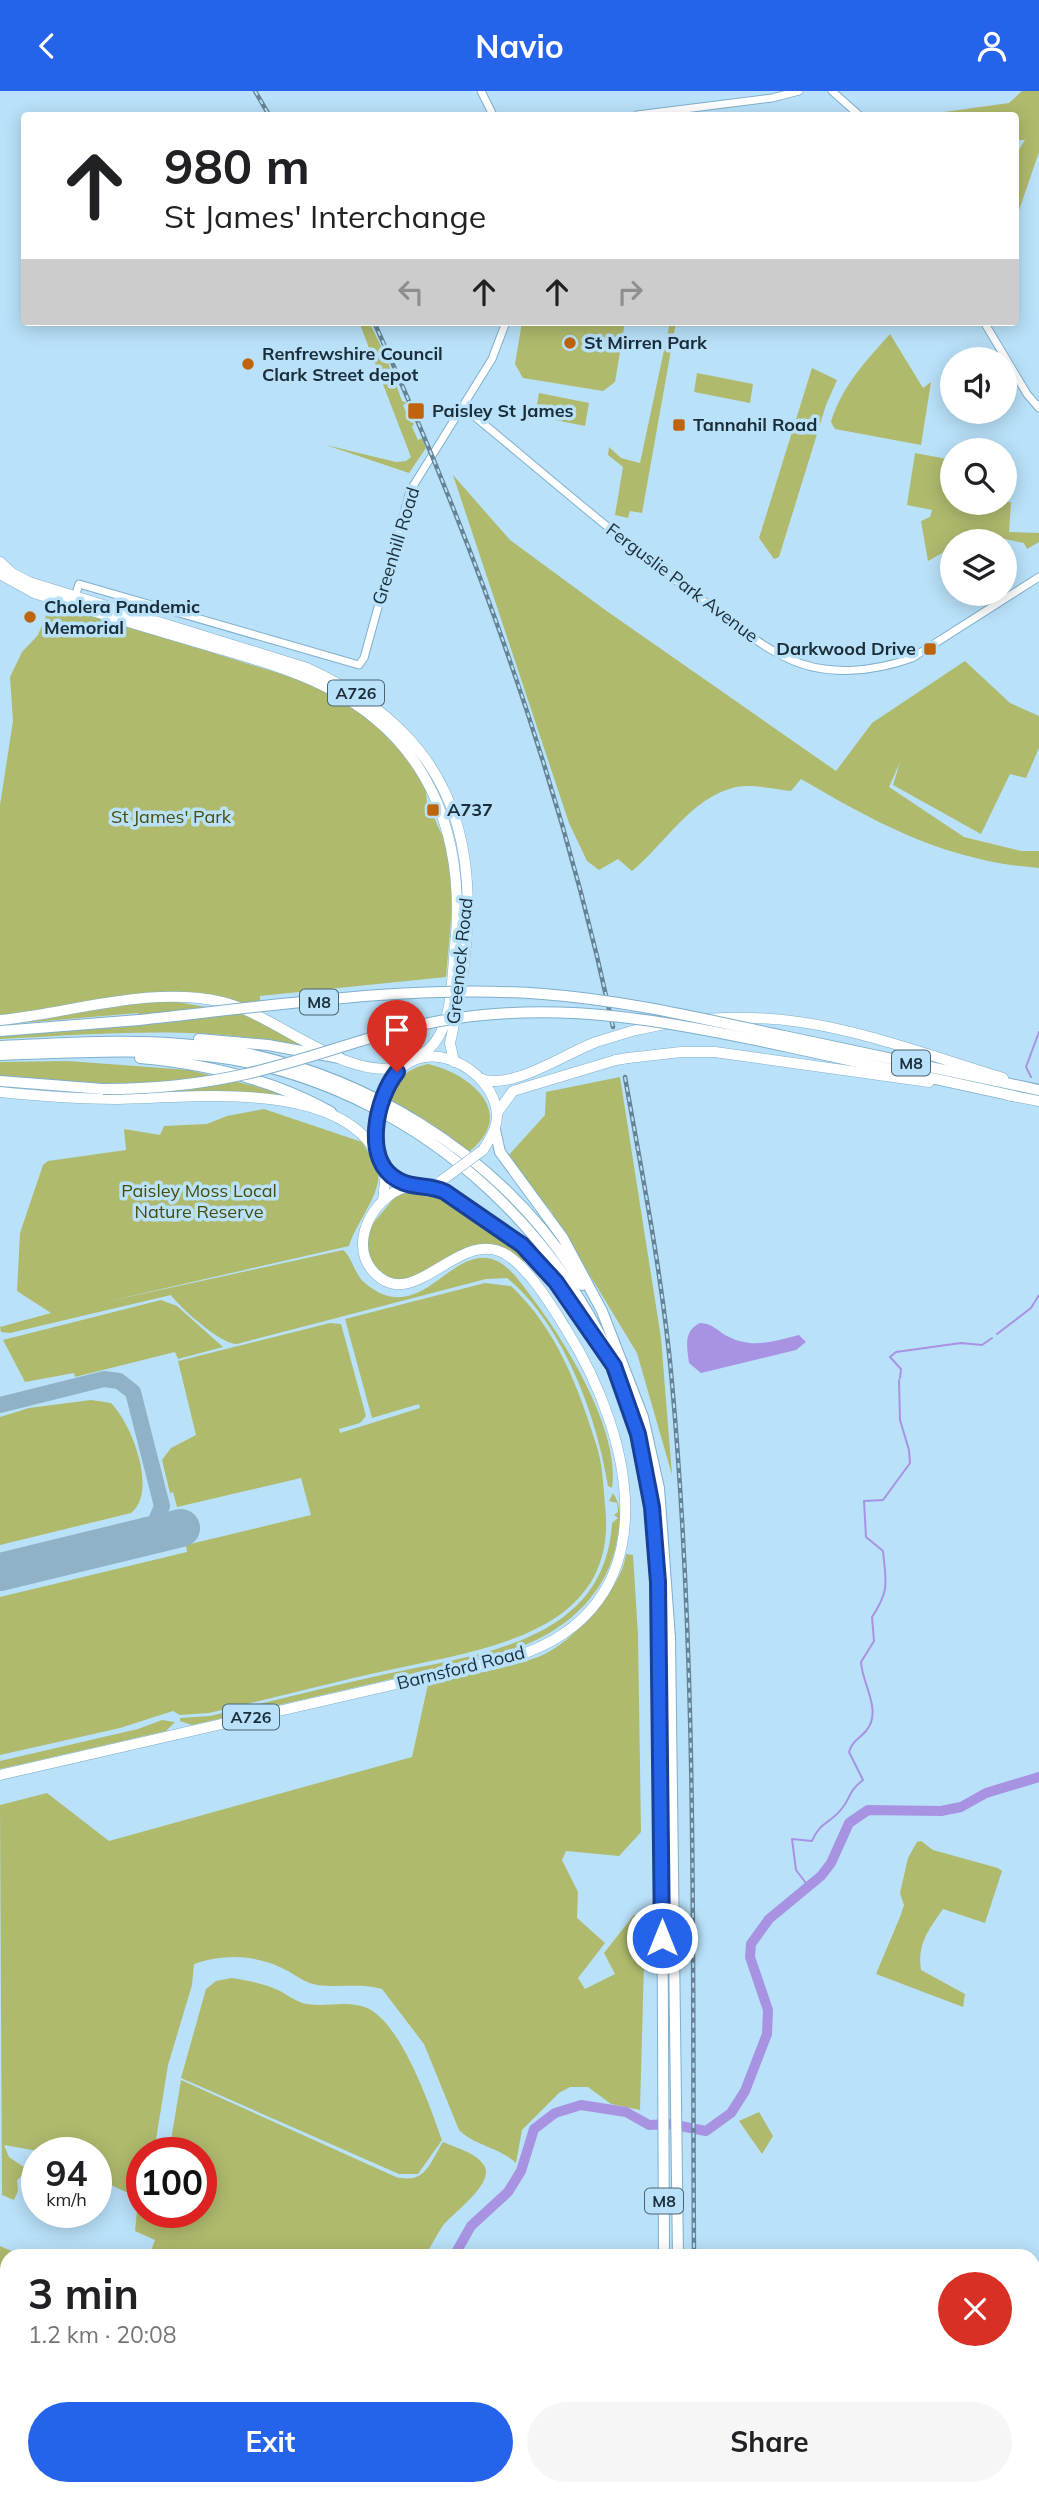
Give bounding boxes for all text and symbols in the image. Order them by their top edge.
text: Navio [475,26,564,66]
icon: back [28,27,66,65]
icon: person [973,27,1011,65]
text: 980 m [164,135,310,196]
icon: ahead [49,140,140,231]
text: St James' Interchange [164,196,486,236]
icon: left [392,273,430,311]
icon: ahead [465,273,503,311]
icon: ahead [538,273,576,311]
icon: right [611,273,649,311]
place label: St Mirren Park [584,331,708,354]
marker: St Mirren Park [562,335,578,351]
place label: Renfrewshire Council Clark Street depot [262,342,443,386]
map controls [940,347,1017,606]
button: sound [940,347,1017,424]
marker: Renfrewshire Council Clark Street depot [240,356,256,372]
place label: Paisley St James [432,399,574,422]
marker: Paisley St James [406,401,426,421]
place label: Tannahil Road [693,413,817,436]
marker: Tannahil Road [671,417,687,433]
button: search [940,438,1017,515]
street label: Greenhill Road [367,484,424,608]
street label: Ferguslie Park Avenue [602,518,763,647]
button: layers [940,529,1017,606]
place label: Cholera Pandemic Memorial [44,595,200,639]
marker: Cholera Pandemic Memorial [22,609,38,625]
place label: Darkwood Drive [776,637,916,660]
marker: Darkwood Drive [922,641,938,657]
road number: A726 [328,681,384,705]
place label: A737 [447,798,493,821]
marker: A737 [425,802,441,818]
park label: St James' Park [111,805,232,828]
street label: Greenock Road [441,897,478,1025]
road number: M8 [300,989,338,1014]
pin [367,1000,427,1072]
icon: arrive [378,1011,416,1049]
road number: M8 [892,1051,930,1075]
park label: Paisley Moss Local Nature Reserve [121,1179,277,1223]
street label: Barnsford Road [394,1640,527,1695]
road number: A726 [223,1705,279,1729]
position arrow [625,1901,699,1975]
speed limit sign: 100 [126,2137,217,2228]
text: 94 [45,2151,88,2195]
text: km/h [46,2188,87,2211]
road number: M8 [645,2189,683,2213]
text: 3 min [28,2267,139,2320]
button: close [938,2272,1012,2346]
text: 1.2 km · 20:08 [28,2320,177,2349]
button: Exit [28,2402,513,2482]
button: Share [527,2402,1012,2482]

